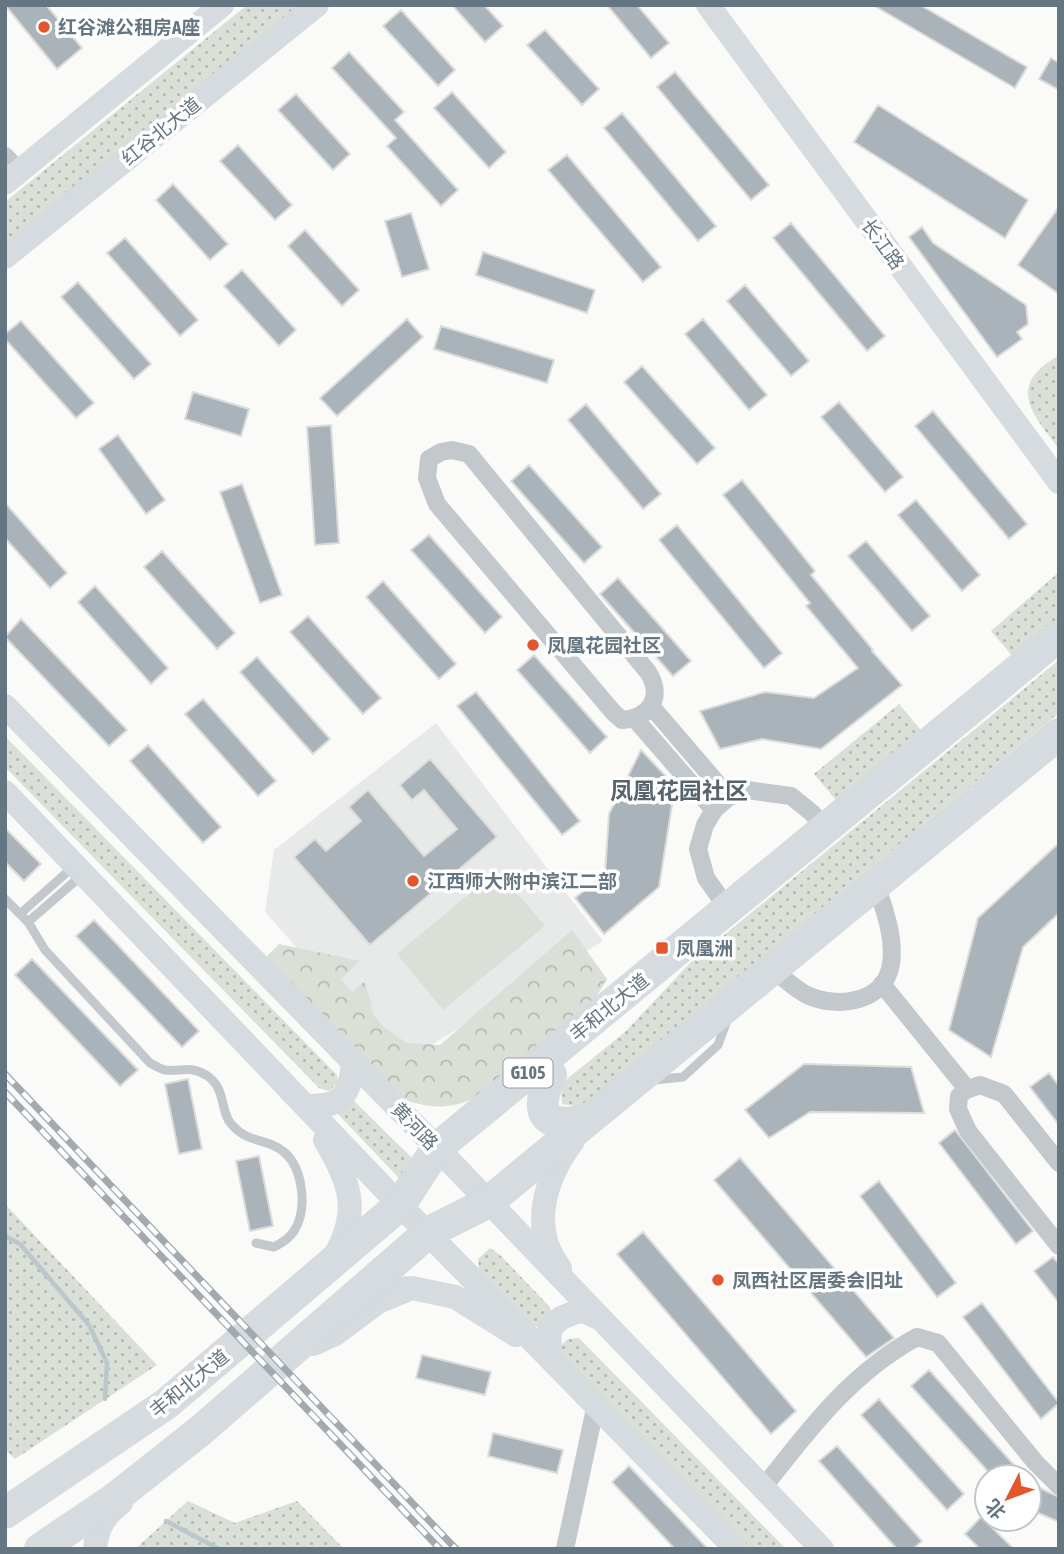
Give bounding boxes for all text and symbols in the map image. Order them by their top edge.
place label: 红谷滩公租房A座 [58,16,200,38]
marker: 红谷滩公租房A座 [36,19,52,35]
street label: 红谷北大道 [117,93,205,169]
street label: 长江路 [857,214,909,274]
place label: 凤凰花园社区 [547,634,661,656]
marker: 凤凰花园社区 [525,637,541,653]
district label: 凤凰花园社区 [610,778,748,804]
place label: 江西师大附中滨江二部 [427,870,617,892]
marker: 江西师大附中滨江二部 [405,873,421,889]
place label: 凤凰洲 [676,937,733,959]
marker: 凤凰洲 [654,940,670,956]
street label: 丰和北大道 [565,969,653,1045]
road number: G105 [504,1058,552,1088]
street label: 黄河路 [387,1098,443,1154]
place label: 凤西社区居委会旧址 [732,1269,903,1291]
marker: 凤西社区居委会旧址 [710,1272,726,1288]
street label: 丰和北大道 [145,1345,233,1421]
north arrow [973,1463,1043,1533]
text: 北 [981,1495,1010,1524]

